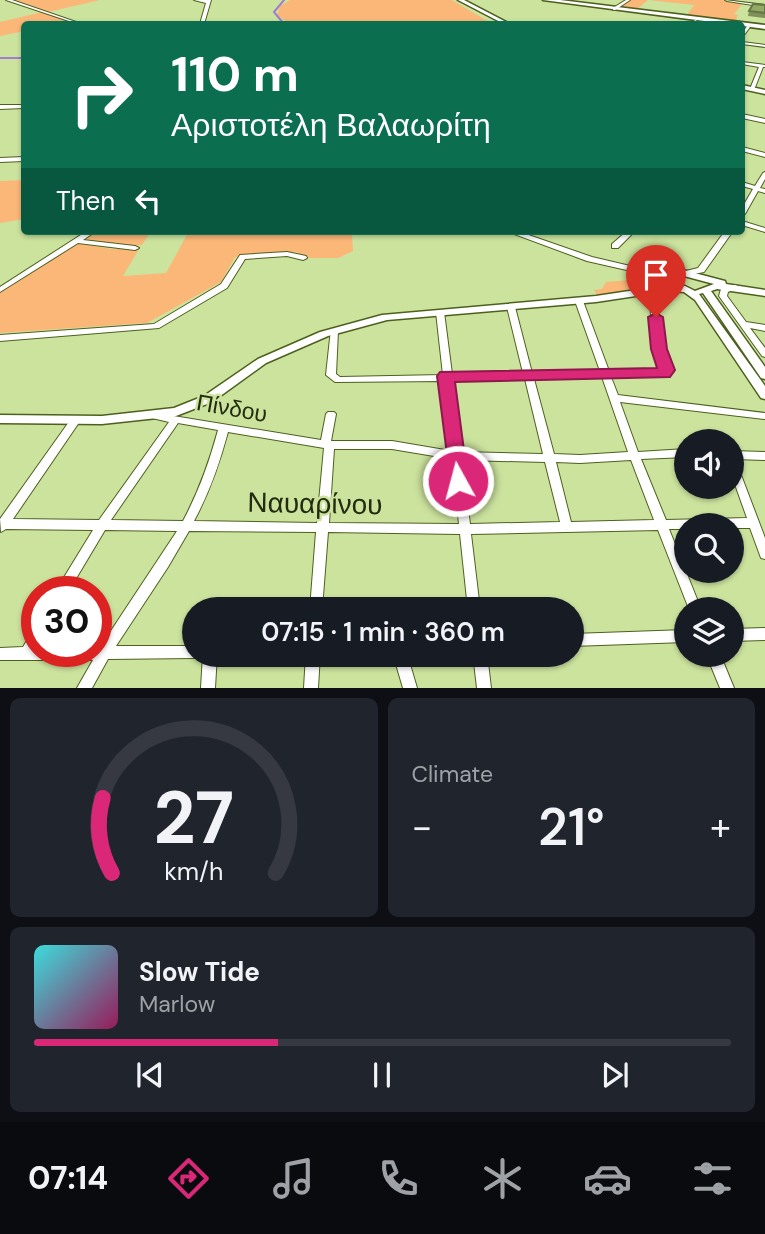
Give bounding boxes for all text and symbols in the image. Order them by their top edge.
text: 110 m [171,42,299,106]
icon: right [56,49,147,140]
text: Αριστοτέλη Βαλαωρίτη [171,104,491,146]
icon: left [129,182,167,220]
text: Then [56,184,115,218]
pin [626,245,686,317]
icon: arrive [637,256,675,294]
street label: Πίνδου [194,387,270,429]
map controls [674,429,744,667]
button: sound [674,429,744,499]
position arrow [421,444,495,518]
street label: Ναυαρίνου [247,484,383,523]
button: search [674,513,744,583]
speed limit sign: 30 [21,576,112,667]
button: layers [674,597,744,667]
text: 07:15 · 1 min · 360 m [261,615,505,649]
text: Climate [412,759,493,789]
text: 27 [153,772,234,867]
text: 21° [538,793,605,861]
text: − [412,802,432,852]
text: + [710,802,731,852]
text: km/h [164,855,223,888]
text: Slow Tide [139,955,260,989]
text: Marlow [139,989,215,1019]
icon: previous [131,1056,169,1094]
icon: pause [363,1056,401,1094]
icon: next [596,1056,634,1094]
icon: directions [164,1154,213,1203]
icon: music [269,1154,318,1203]
icon: phone [374,1154,423,1203]
icon: climate [478,1154,527,1203]
icon: car [583,1154,632,1203]
icon: filters [688,1154,737,1203]
text: 07:14 [28,1157,108,1199]

